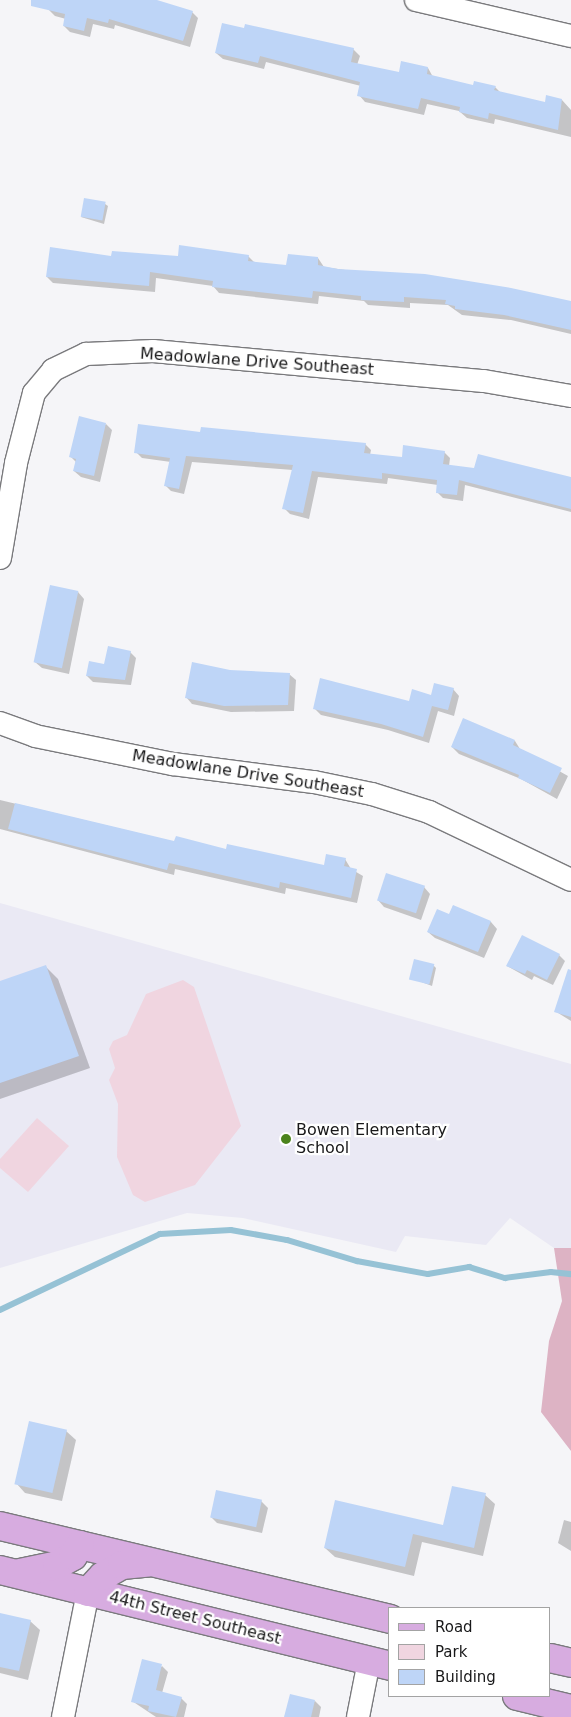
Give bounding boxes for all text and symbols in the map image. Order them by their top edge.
street label: Meadowlane Drive Southeast [139,344,375,380]
street label: Meadowlane Drive Southeast [131,746,365,802]
place label: Bowen Elementary School [296,1120,447,1158]
marker: Bowen Elementary School [280,1133,292,1145]
street label: 44th Street Southeast [107,1587,283,1649]
legend [388,1607,551,1697]
text: Road [435,1618,473,1636]
text: Park [435,1643,467,1661]
text: Building [435,1668,496,1686]

